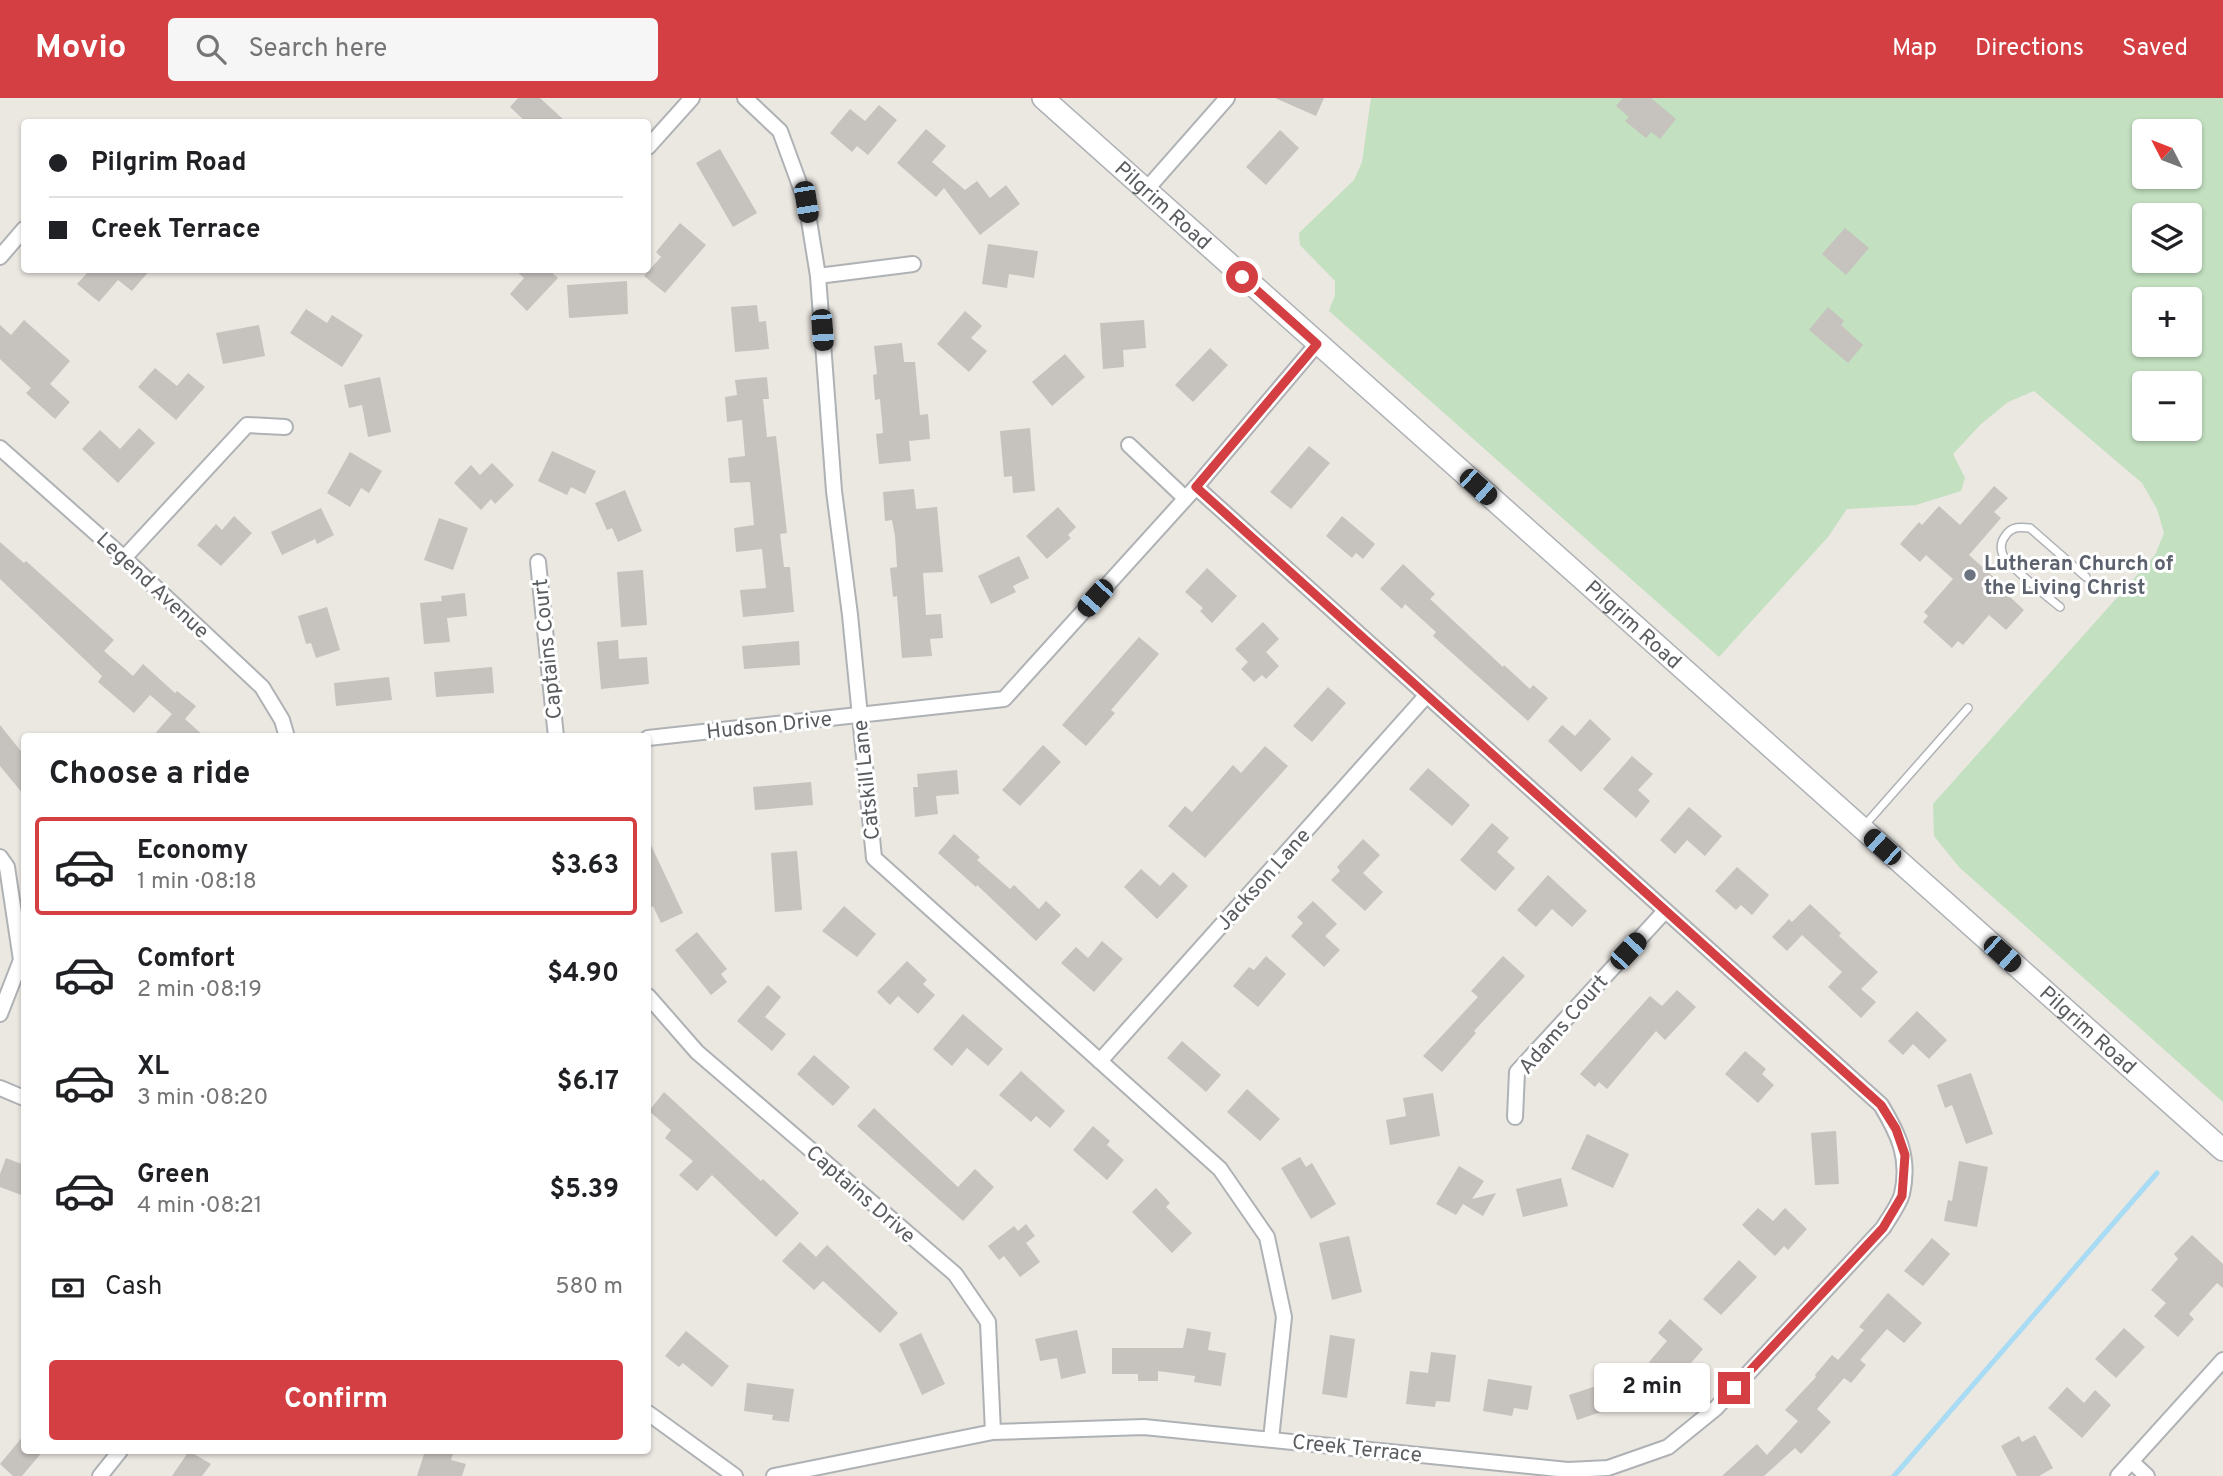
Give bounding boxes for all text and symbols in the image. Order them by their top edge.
search box [168,18,658,81]
text: Movio [35,28,126,70]
icon: search [192,30,230,68]
text: Search here [248,33,387,66]
text: Map [1892,34,1937,64]
text: Directions [1975,34,2084,64]
text: Saved [2122,34,2188,64]
north arrow [2132,119,2202,189]
map controls [2132,119,2202,441]
text: Pilgrim Road [91,147,246,180]
street label: Pilgrim Road [1108,156,1216,257]
car [793,180,820,224]
button: layers [2132,203,2202,273]
text: Creek Terrace [91,214,260,247]
route start [1226,261,1258,293]
button: + [2132,287,2202,357]
car [811,308,834,352]
button: − [2132,371,2202,441]
car [1456,465,1501,509]
street label: Legend Avenue [90,527,214,645]
place label: Lutheran Church of the Living Christ [1984,551,2174,602]
marker: Lutheran Church of the Living Christ [1962,567,1978,583]
car [1074,575,1117,621]
street label: Pilgrim Road [1578,575,1687,676]
street label: Captains Court [528,577,569,720]
street label: Hudson Drive [705,706,833,747]
street label: Catskill Lane [848,718,887,841]
text: Choose a ride [49,755,250,795]
street label: Jackson Lane [1211,823,1317,937]
car [1860,825,1905,869]
icon: car [53,835,116,898]
text: Economy [137,835,248,868]
text: $3.63 [550,850,619,883]
text: 1 min · 08:18 [137,868,257,897]
car [1606,928,1651,974]
car [1980,932,2025,976]
icon: car [53,943,116,1006]
text: Comfort [137,943,235,976]
text: $4.90 [547,958,619,991]
street label: Adams Court [1513,970,1615,1080]
text: 2 min · 08:19 [137,976,262,1005]
street label: Pilgrim Road [2033,980,2141,1081]
icon: car [53,1051,116,1114]
text: XL [137,1051,169,1084]
text: $6.17 [557,1066,619,1099]
text: 3 min · 08:20 [137,1084,268,1113]
street label: Captains Drive [799,1140,921,1250]
icon: car [53,1159,116,1222]
text: Green [137,1159,210,1192]
text: $5.39 [550,1174,619,1207]
text: 4 min · 08:21 [137,1192,262,1221]
icon: cash [49,1269,87,1307]
text: Cash [105,1271,162,1304]
text: 580 m [555,1273,623,1302]
button: Confirm [49,1360,623,1440]
callout: 2 min [1594,1364,1710,1412]
route end [1718,1372,1750,1404]
text: 2 min [1622,1373,1682,1402]
street label: Creek Terrace [1291,1429,1423,1470]

